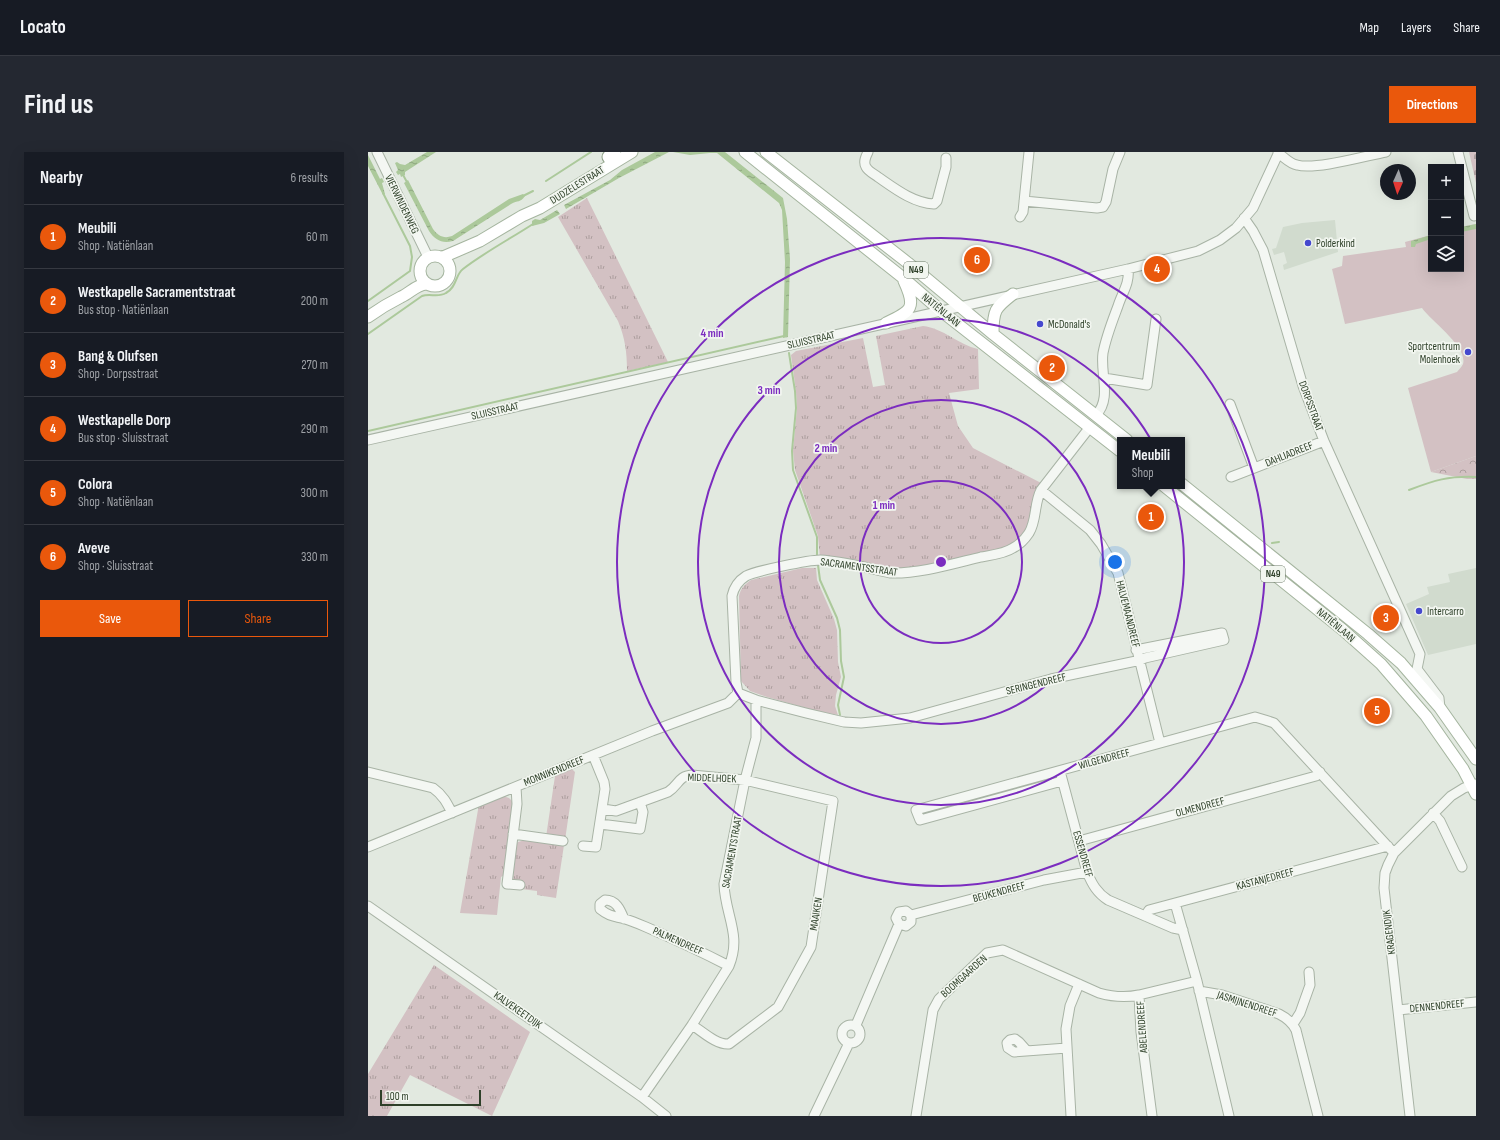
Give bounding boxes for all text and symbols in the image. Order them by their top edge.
text: Locato [20,16,66,39]
text: Map [1359,19,1379,36]
text: Layers [1401,19,1431,36]
text: Share [1453,19,1480,36]
button: Directions [1389,86,1476,123]
text: Find us [24,88,93,121]
street label: DUDZELESTRAAT [547,163,607,207]
north arrow [1380,164,1416,200]
map controls [1428,164,1464,272]
button: + [1428,164,1464,200]
text: Nearby [40,168,83,188]
text: 6 results [290,170,328,186]
street label: VIERWINDENWEG [382,172,422,236]
button: − [1428,200,1464,236]
text: Meubili [78,219,116,238]
text: 1 [50,229,56,245]
text: 60 m [306,229,328,245]
button: layers [1428,236,1464,272]
place label: Polderkind [1316,237,1355,250]
text: Shop · Natiënlaan [78,238,153,254]
marker: Polderkind [1303,238,1313,248]
pin: 6 [964,245,990,275]
pin: 4 [1144,254,1170,284]
road number: N49 [904,262,928,278]
text: Westkapelle Sacramentstraat [78,283,236,302]
street label: NATIËNLAAN [919,290,963,330]
text: 2 [50,293,56,309]
text: 200 m [301,293,328,309]
text: Bus stop · Natiënlaan [78,302,169,318]
place label: McDonald's [1048,318,1090,331]
marker: McDonald's [1035,319,1045,329]
text: 4 min [700,326,724,341]
street label: SLUISSTRAAT [786,328,837,352]
place label: Sportcentrum Molenhoek [1408,340,1461,366]
text: Bang & Olufsen [78,347,158,366]
marker: Sportcentrum Molenhoek [1463,347,1473,357]
pin: 2 [1039,353,1065,383]
text: 3 [50,357,56,373]
text: 270 m [301,357,328,373]
text: Shop · Dorpsstraat [78,366,158,382]
street label: DORPSSTRAAT [1296,379,1326,434]
text: 3 min [758,383,780,398]
street label: SLUISSTRAAT [470,399,521,423]
text: Westkapelle Dorp [78,411,171,430]
text: 4 [50,421,56,437]
text: 290 m [301,421,328,437]
text: Bus stop · Sluisstraat [78,430,168,446]
popup [1117,437,1185,489]
street label: DAHLIADREEF [1263,439,1315,469]
text: 2 min [815,441,837,456]
text: Meubili [1132,446,1170,465]
text: Shop [1132,465,1154,481]
text: Colora [78,475,112,494]
text: 5 [50,485,56,501]
text: 300 m [301,485,328,501]
text: Shop · Natiënlaan [78,494,153,510]
text: 1 min [873,498,895,513]
pin: 1 [1138,502,1164,532]
text: Aveve [78,539,110,558]
text: 6 [50,549,56,565]
text: 330 m [301,549,328,565]
your location [1105,552,1125,572]
street label: SACRAMENTSSTRAAT [820,555,899,579]
centre of rings [934,555,948,569]
text: Shop · Sluisstraat [78,558,153,574]
road number: N49 [1261,566,1285,582]
street label: HALVEMAANDREEF [1113,579,1143,649]
button: Save [40,600,180,637]
button: Share [188,600,328,637]
pin: 3 [1373,603,1399,633]
street label: NATIËNLAAN [1314,605,1358,645]
place label: Intercarro [1427,605,1464,618]
marker: Intercarro [1414,606,1424,616]
street label: SERINGENDREEF [1004,670,1068,698]
pin: 5 [1364,696,1390,726]
street label: WILGENDREEF [1077,746,1131,772]
street label: MONNIKENDREEF [522,753,586,789]
street label: MIDDELHOEK [687,771,737,785]
street label: OLMENDREEF [1174,794,1226,820]
street label: SACRAMENTSTRAAT [719,814,745,889]
street label: ESSENDREEF [1070,829,1096,879]
street label: KASTANJEDREEF [1235,865,1295,893]
street label: BEUKENDREEF [971,879,1027,905]
street label: MAAIKEN [807,896,825,932]
street label: KRAGENDIJK [1380,909,1398,955]
street label: PALMENDREEF [651,924,705,958]
street label: BOOMGAARDEN [938,952,990,1000]
street label: JASMIJNENDREEF [1214,988,1279,1020]
street label: KALVEKEETDIJK [491,989,545,1031]
street label: DENNENDREEF [1409,997,1465,1015]
street label: ABELENDREEF [1134,1000,1150,1055]
scale bar [380,1088,481,1107]
text: 100 m [386,1090,408,1103]

